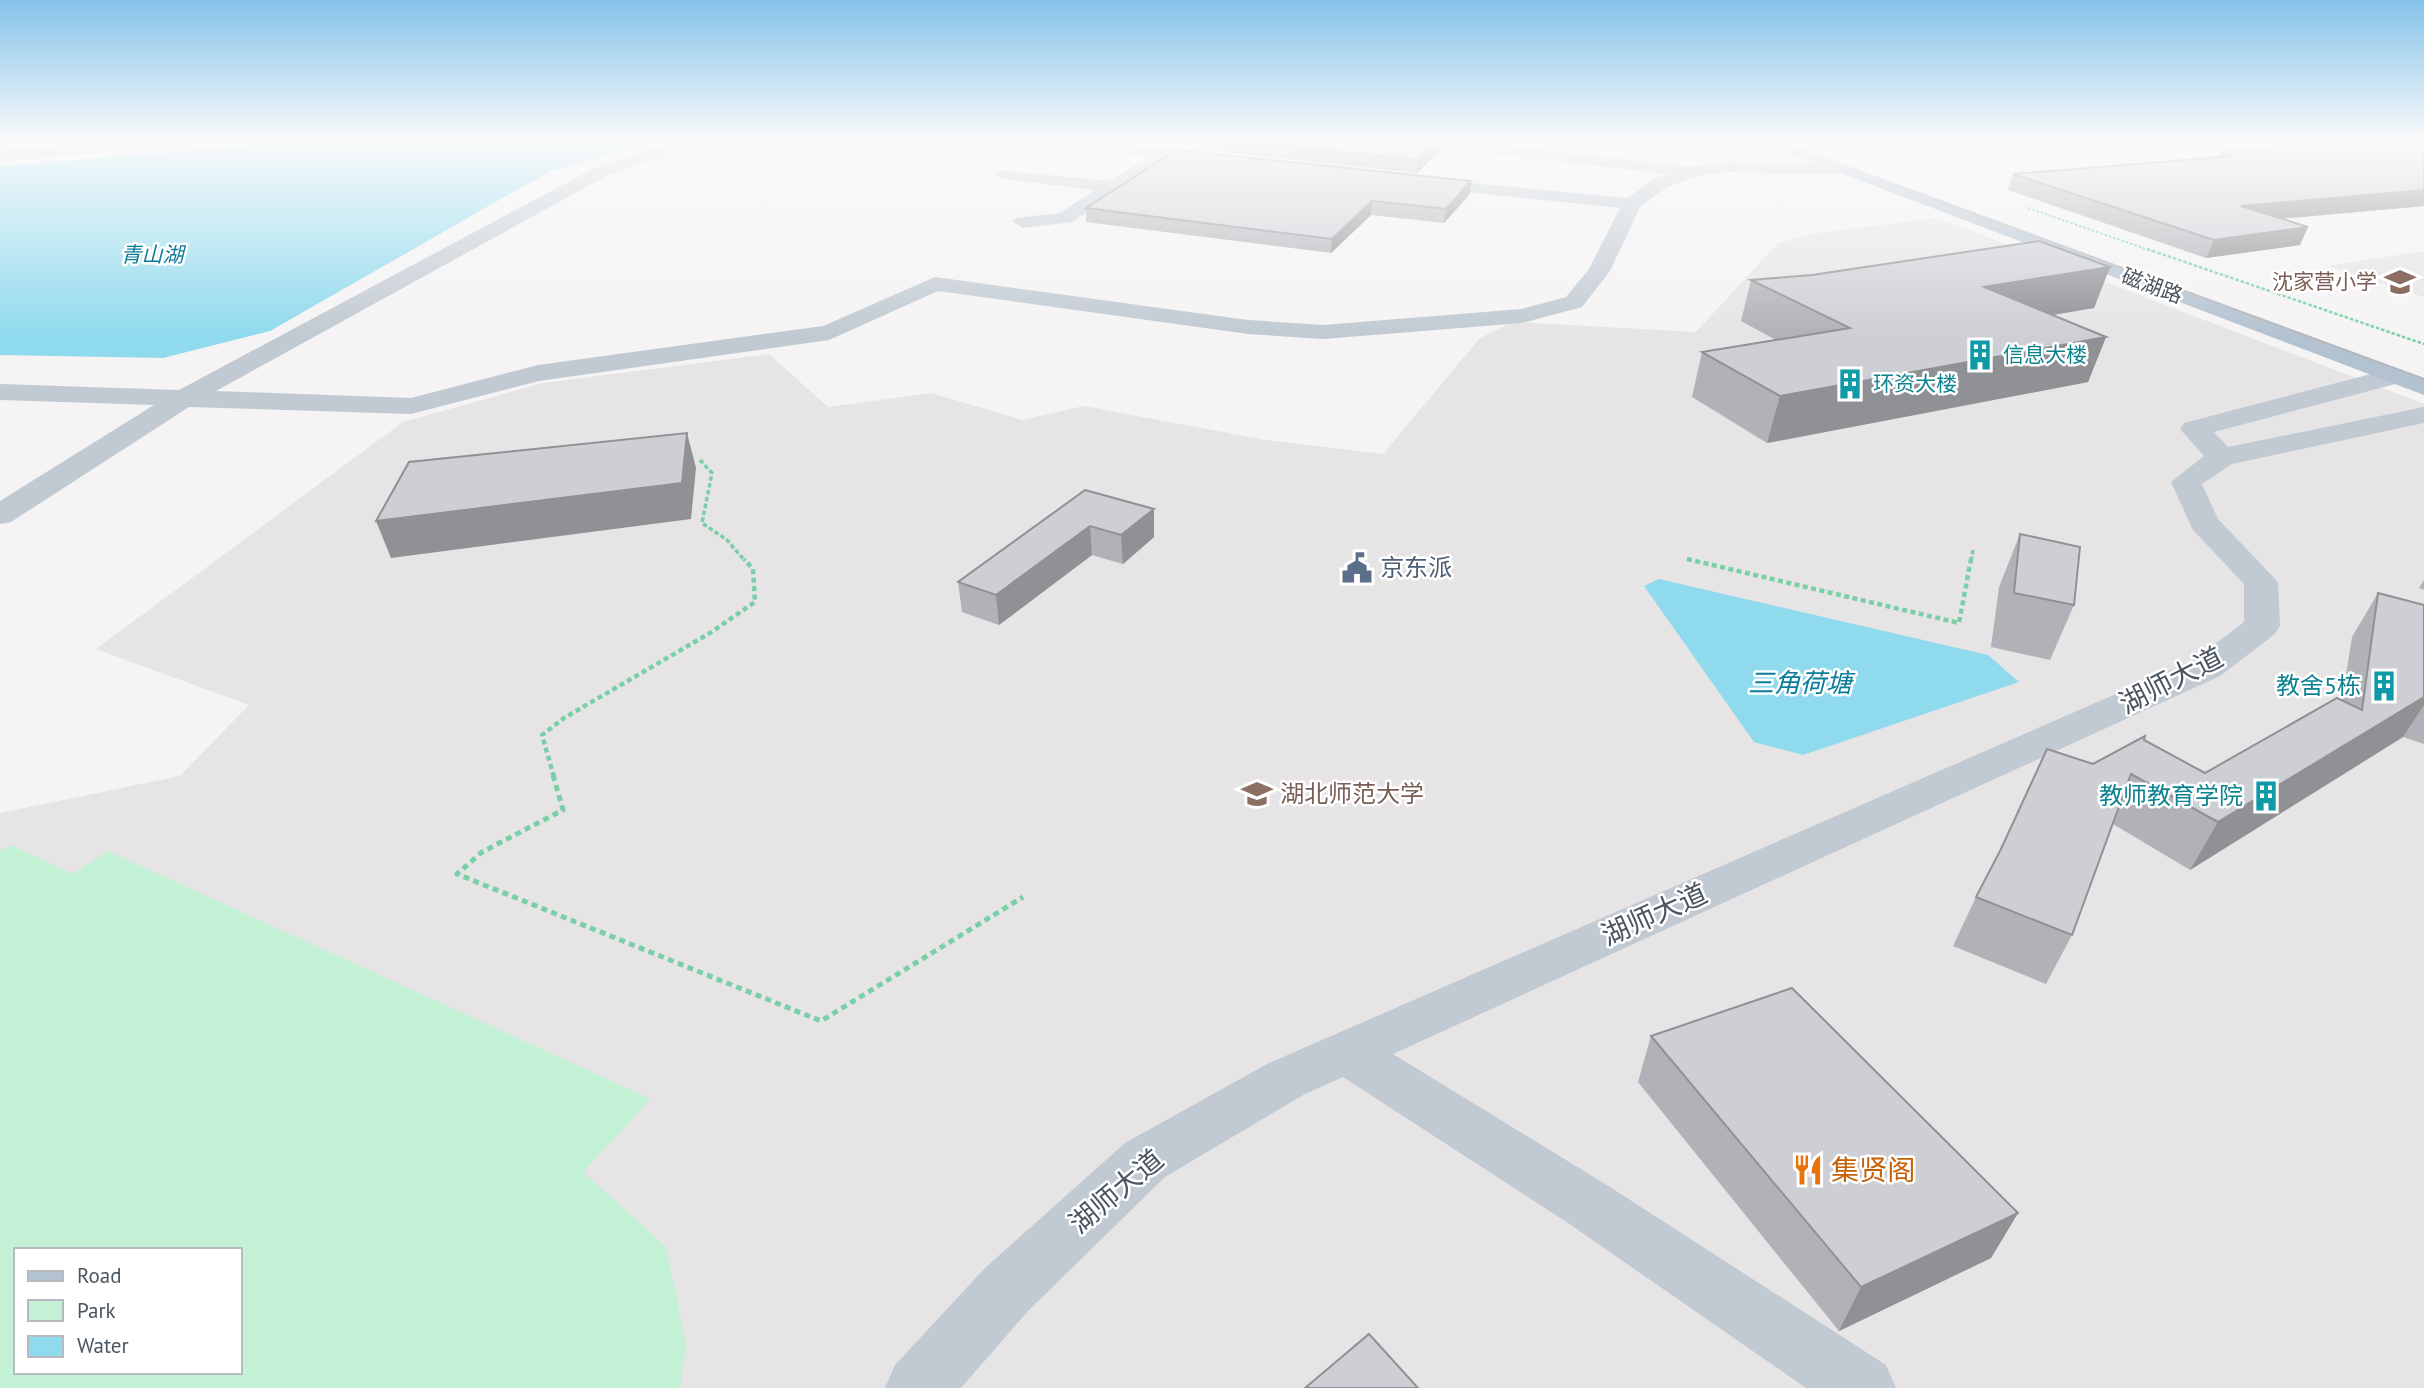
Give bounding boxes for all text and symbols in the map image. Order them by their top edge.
water label: 青山湖 [121,241,186,268]
street label: 磁湖路 [2118,262,2186,309]
school or university icon: 沈家营小学 [2383,265,2417,299]
place label: 沈家营小学 [2272,268,2377,295]
building icon: 信息大楼 [1963,338,1997,372]
place label: 信息大楼 [2003,341,2087,368]
building icon: 环资大楼 [1833,367,1867,401]
place label: 环资大楼 [1873,370,1957,397]
public building icon: 京东派 [1340,551,1374,585]
place label: 京东派 [1380,552,1452,583]
street label: 湖师大道 [2112,638,2229,721]
water label: 三角荷塘 [1748,666,1856,699]
building icon: 教舍5栋 [2367,669,2401,703]
place label: 教舍5栋 [2276,670,2361,701]
school or university icon: 湖北师范大学 [1240,777,1274,811]
place label: 湖北师范大学 [1280,778,1424,809]
building icon: 教师教育学院 [2249,779,2283,813]
place label: 教师教育学院 [2099,780,2243,811]
street label: 湖师大道 [1595,874,1712,953]
street label: 湖师大道 [1061,1140,1170,1241]
place label: 集贤阁 [1831,1151,1915,1188]
restaurant icon: 集贤阁 [1791,1153,1825,1187]
legend [14,1248,242,1374]
text: Road [77,1262,121,1289]
text: Park [77,1297,116,1324]
text: Water [77,1332,129,1359]

